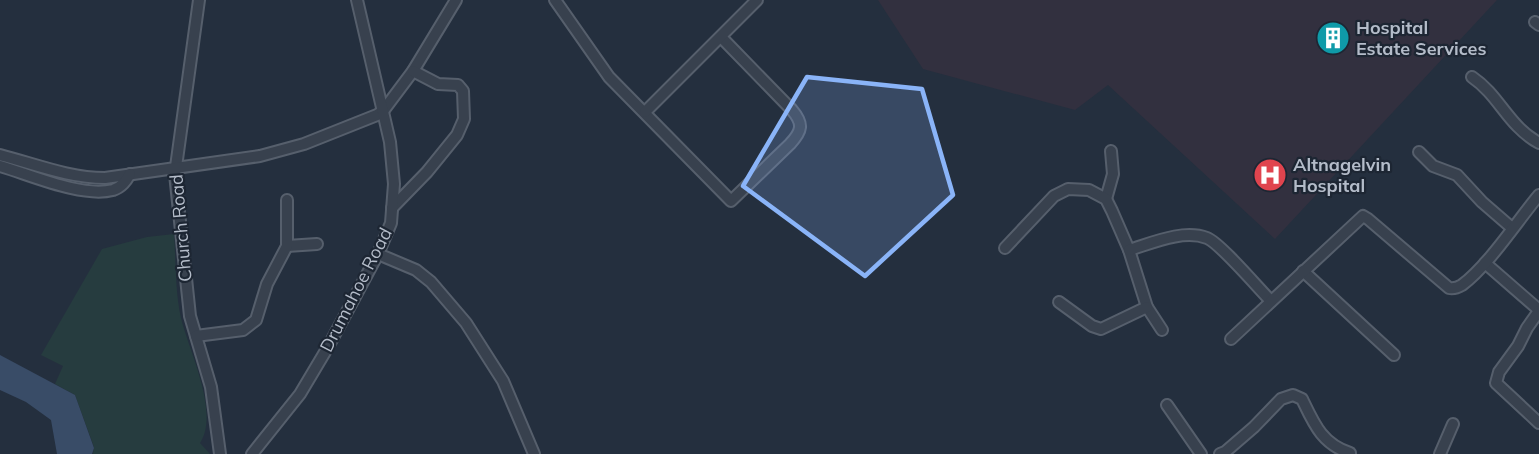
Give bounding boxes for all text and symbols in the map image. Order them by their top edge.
place label: Hospital Estate Services [1356,16,1486,60]
building icon: Hospital Estate Services [1315,20,1351,56]
place label: Altnagelvin Hospital [1293,153,1391,197]
hospital icon: Altnagelvin Hospital [1252,157,1288,193]
street label: Church Road [164,173,197,283]
street label: Drumahoe Road [314,224,397,356]

